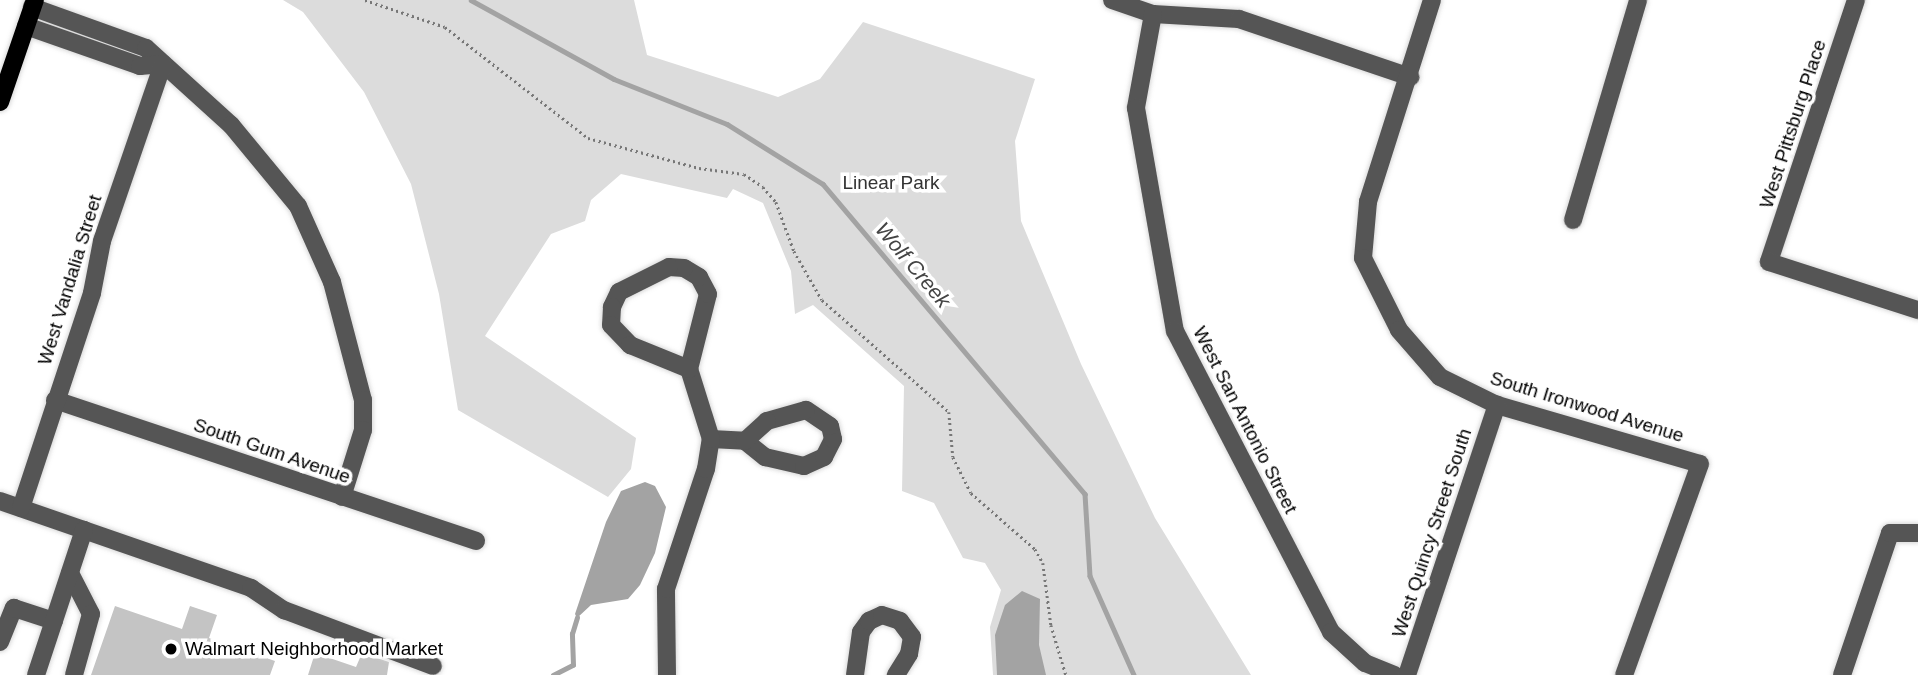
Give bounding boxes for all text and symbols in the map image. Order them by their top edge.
street label: West Pittsburg Place [1755,37,1831,211]
park label: Linear Park [842,172,940,194]
street label: West Vandalia Street [33,192,107,368]
water label: Wolf Creek [870,217,956,313]
street label: West San Antonio Street [1188,322,1302,518]
street label: South Ironwood Avenue [1487,367,1687,447]
street label: South Gum Avenue [190,413,354,489]
street label: West Quincy Street South [1387,426,1477,640]
place label: Walmart Neighborhood Market [185,638,443,660]
marker: Walmart Neighborhood Market [163,641,179,657]

